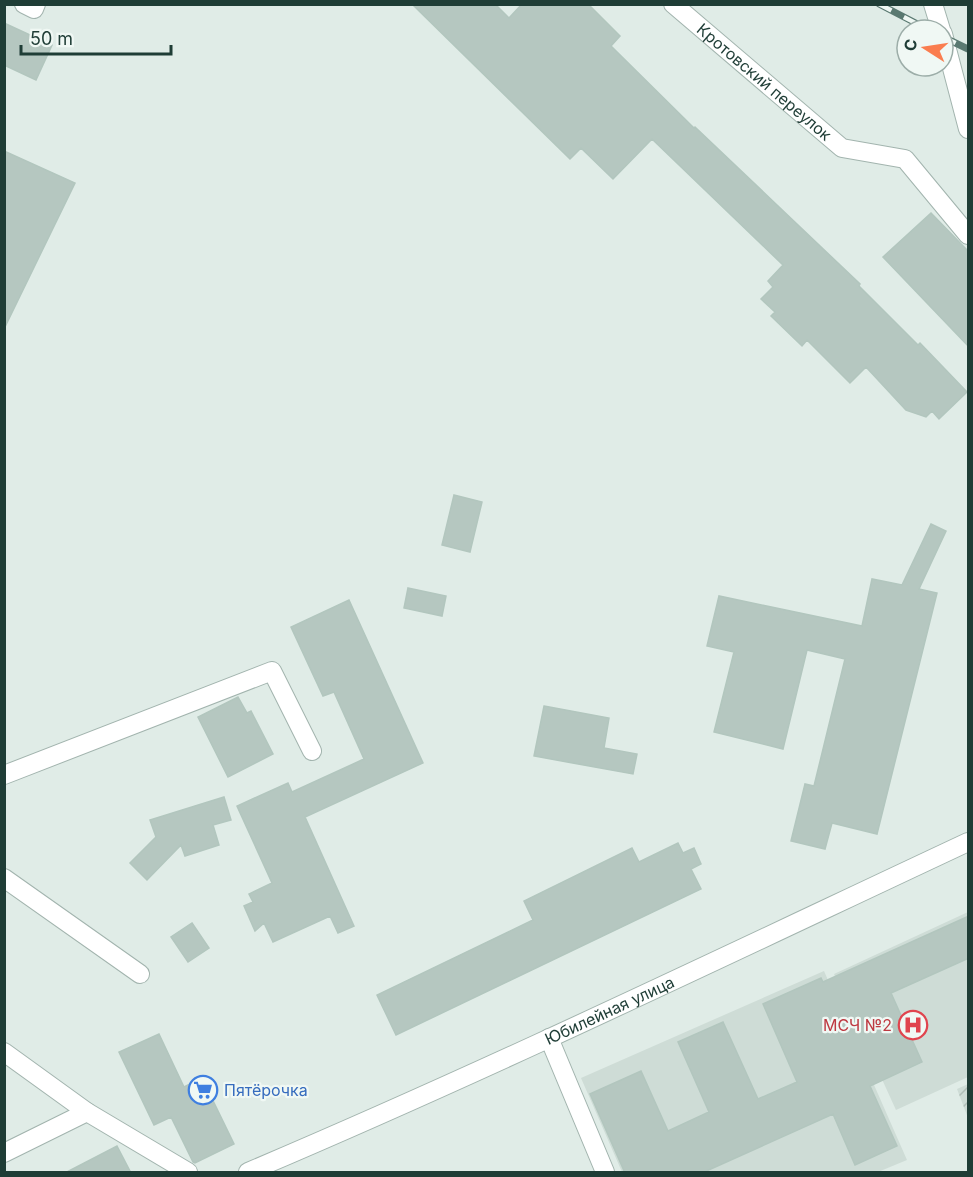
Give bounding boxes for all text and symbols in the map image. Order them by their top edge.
scale bar [21,18,171,56]
north arrow [895,18,955,78]
street label: Кротовский переулок [693,19,836,145]
text: 50 m [30,28,73,49]
text: С [899,37,921,53]
street label: Юбилейная улица [542,972,677,1049]
hospital icon: МСЧ №2 [897,1009,929,1041]
place label: МСЧ №2 [823,1015,892,1035]
supermarket icon: Пятёрочка [187,1074,219,1106]
place label: Пятёрочка [224,1080,308,1100]

